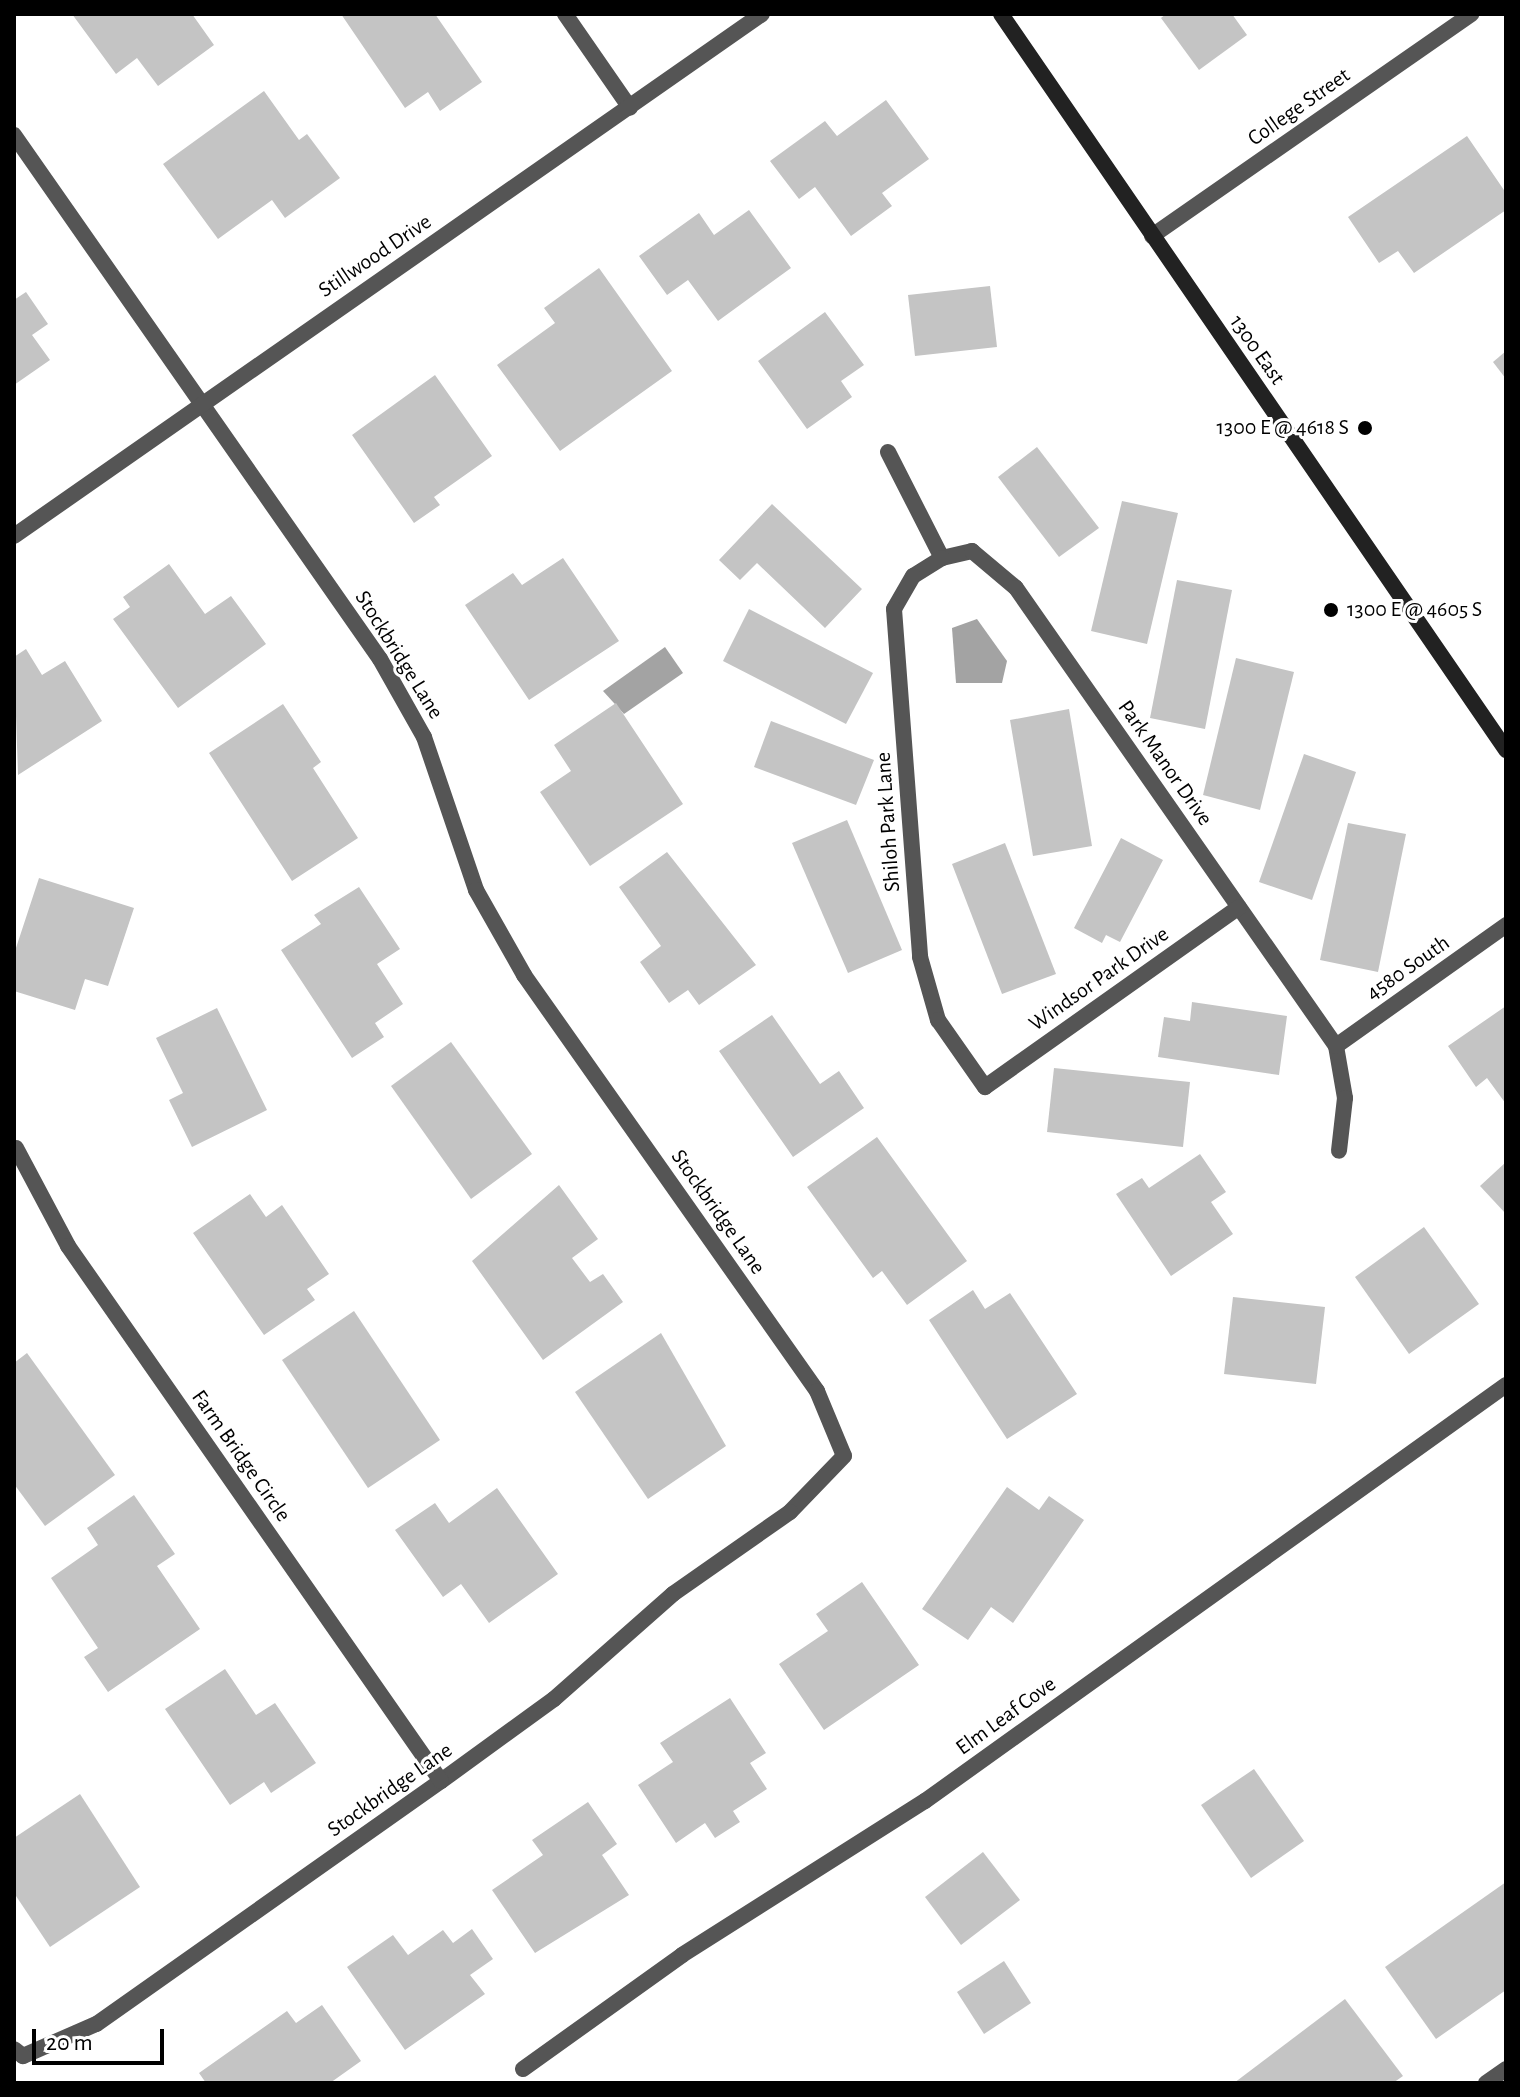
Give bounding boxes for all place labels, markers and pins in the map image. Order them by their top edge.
place label: 1300 E @ 4618 S [1217,415,1349,441]
marker: 1300 E @ 4618 S [1356,419,1374,437]
place label: 1300 E @ 4605 S [1347,597,1482,623]
marker: 1300 E @ 4605 S [1322,601,1340,619]

